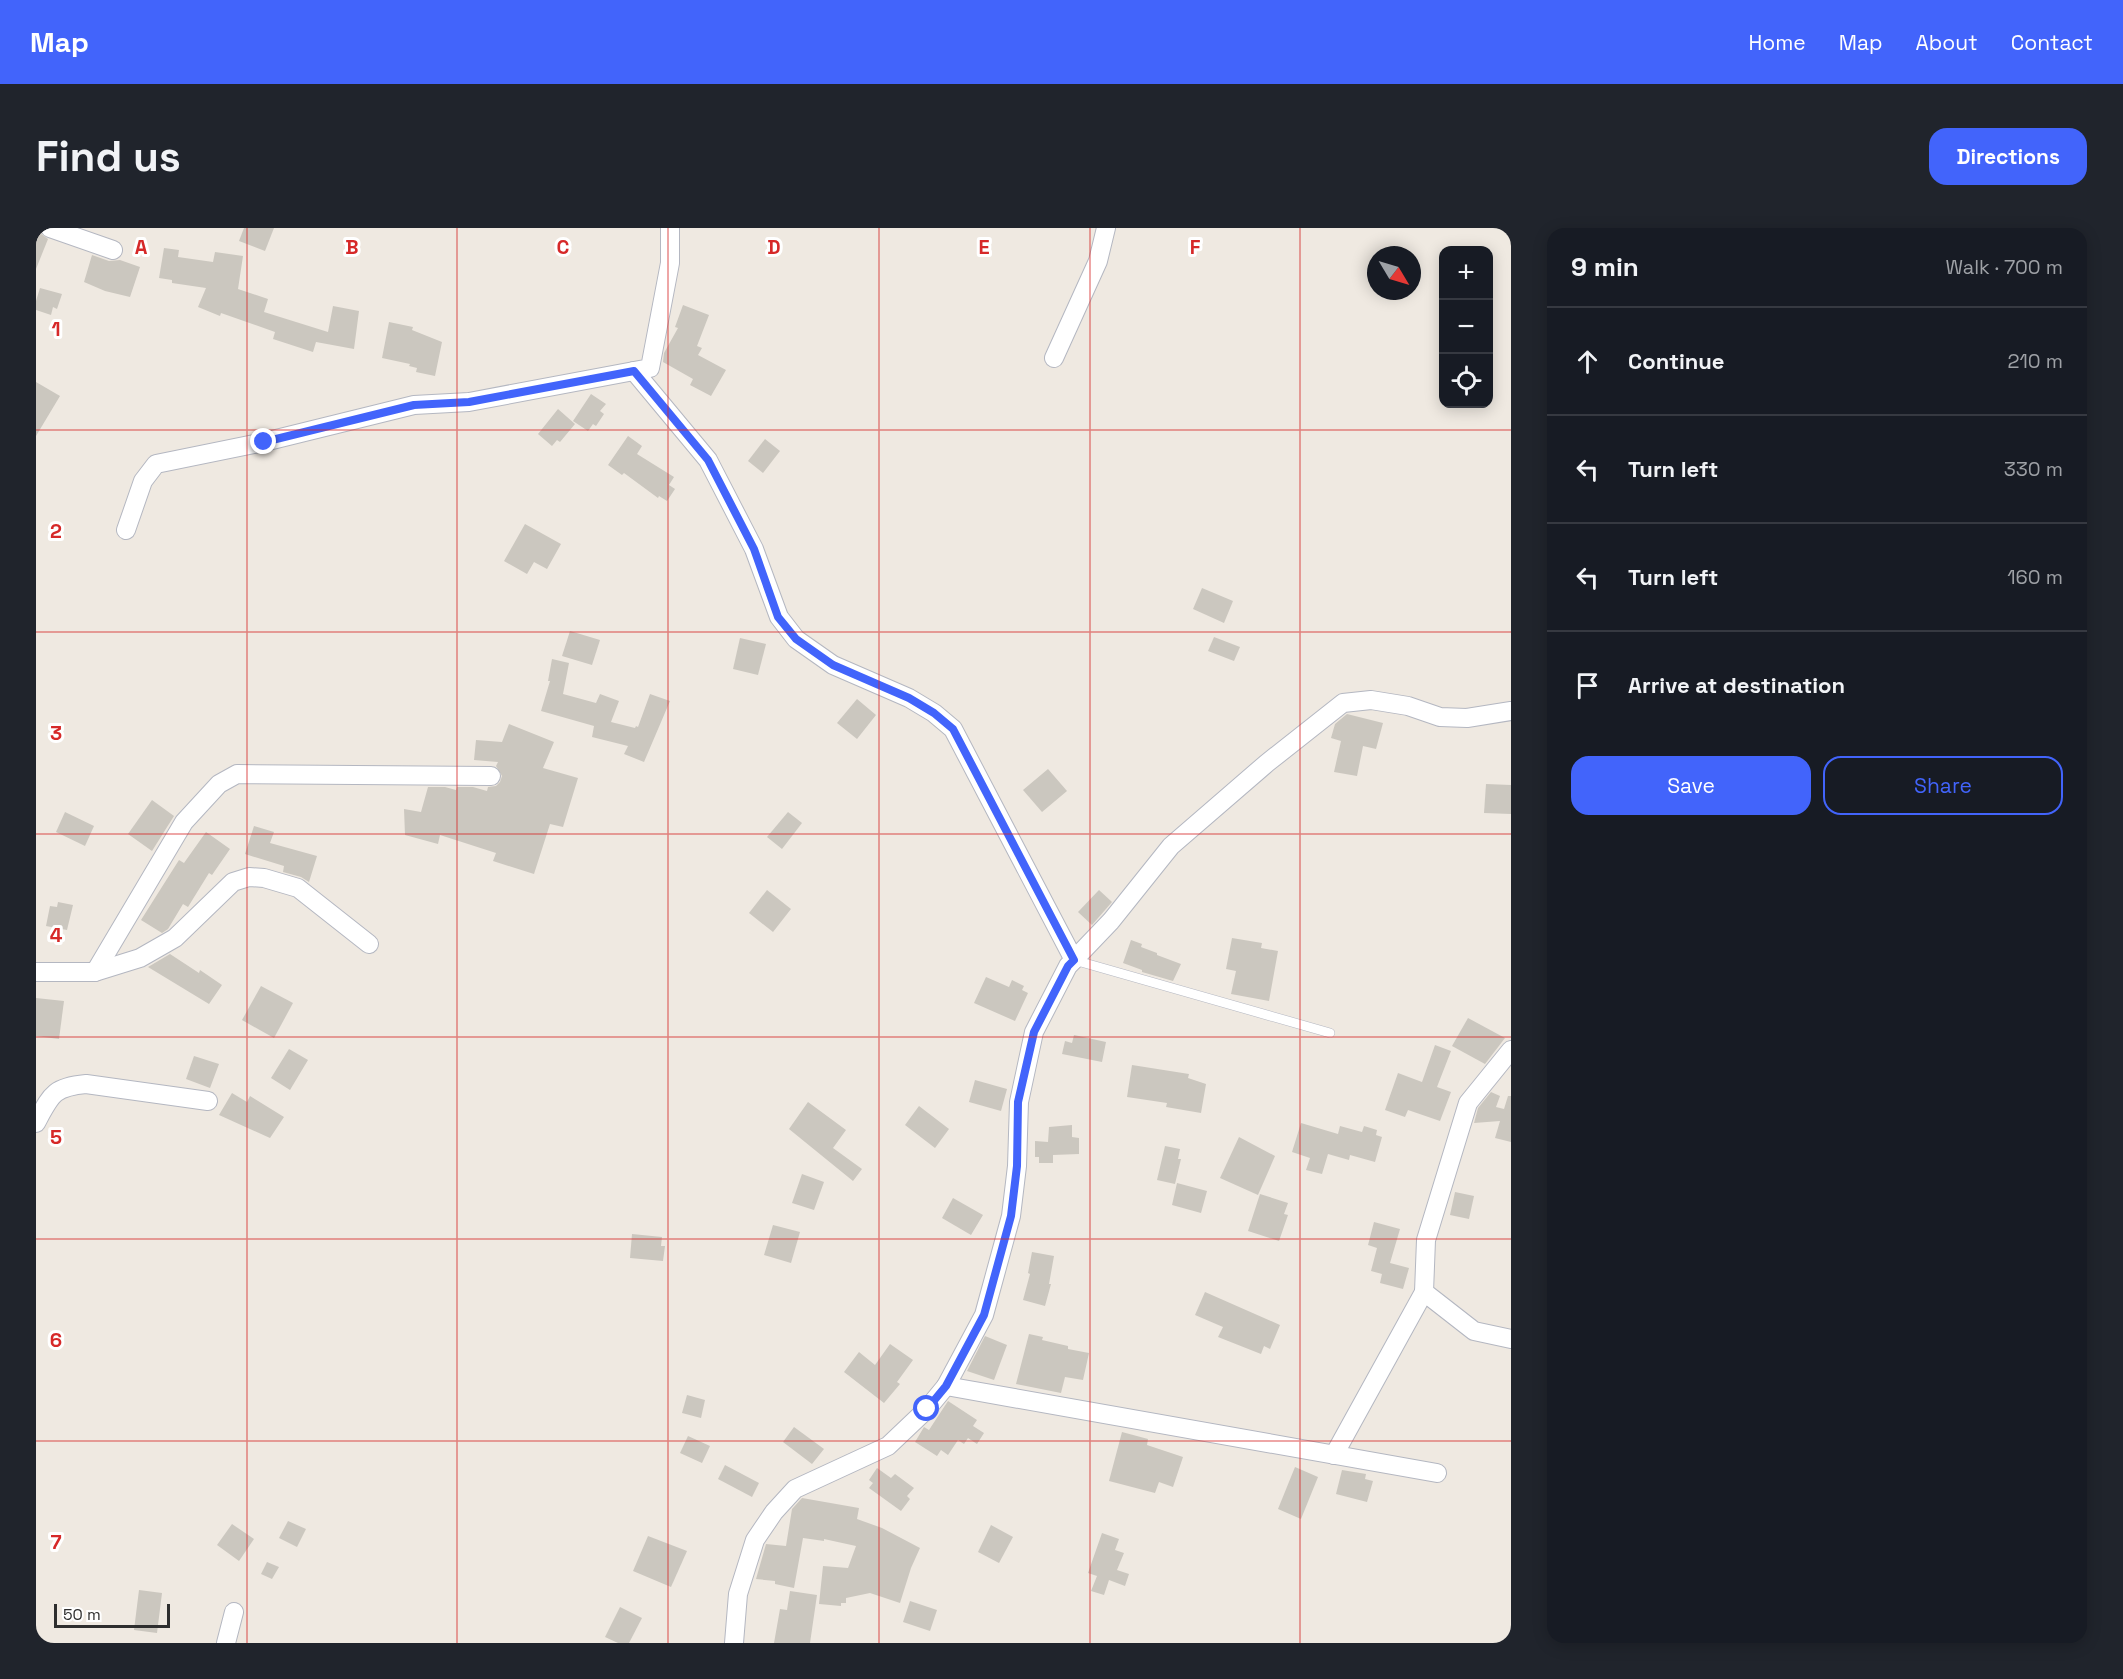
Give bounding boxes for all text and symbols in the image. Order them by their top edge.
text: Map [30,24,89,60]
text: Home [1748,29,1806,56]
text: Map [1839,29,1883,56]
text: About [1916,29,1978,56]
text: Contact [2011,29,2093,56]
button: Directions [1929,128,2087,185]
text: Find us [36,130,181,183]
text: A [135,234,148,260]
text: B [345,234,359,260]
text: C [557,234,570,260]
text: D [767,234,781,260]
text: E [978,234,990,260]
text: F [1190,234,1201,260]
north arrow [1367,246,1421,300]
map controls [1439,246,1493,408]
button: + [1439,246,1493,300]
text: 9 min [1571,250,1639,284]
text: Walk · 700 m [1945,254,2063,280]
button: − [1439,300,1493,354]
text: 1 [51,316,61,342]
icon: ahead [1571,345,1604,378]
text: Continue [1628,347,1724,375]
text: 210 m [2007,348,2063,374]
button: locate [1439,354,1493,408]
route end [250,428,276,454]
icon: left [1571,453,1604,486]
text: Turn left [1628,455,1718,483]
text: 330 m [2004,456,2063,482]
text: 2 [50,518,62,544]
icon: left [1571,561,1604,594]
text: Turn left [1628,563,1718,591]
text: 160 m [2007,564,2063,590]
icon: arrive [1571,669,1604,702]
text: Arrive at destination [1628,671,1845,699]
text: 3 [50,720,62,746]
button: Save [1571,756,1811,815]
button: Share [1823,756,2063,815]
text: 4 [50,922,63,948]
text: 5 [50,1124,62,1150]
text: 6 [50,1327,62,1353]
route start [913,1395,939,1421]
text: 7 [50,1529,62,1555]
scale bar [54,1601,170,1628]
text: 50 m [63,1604,101,1625]

